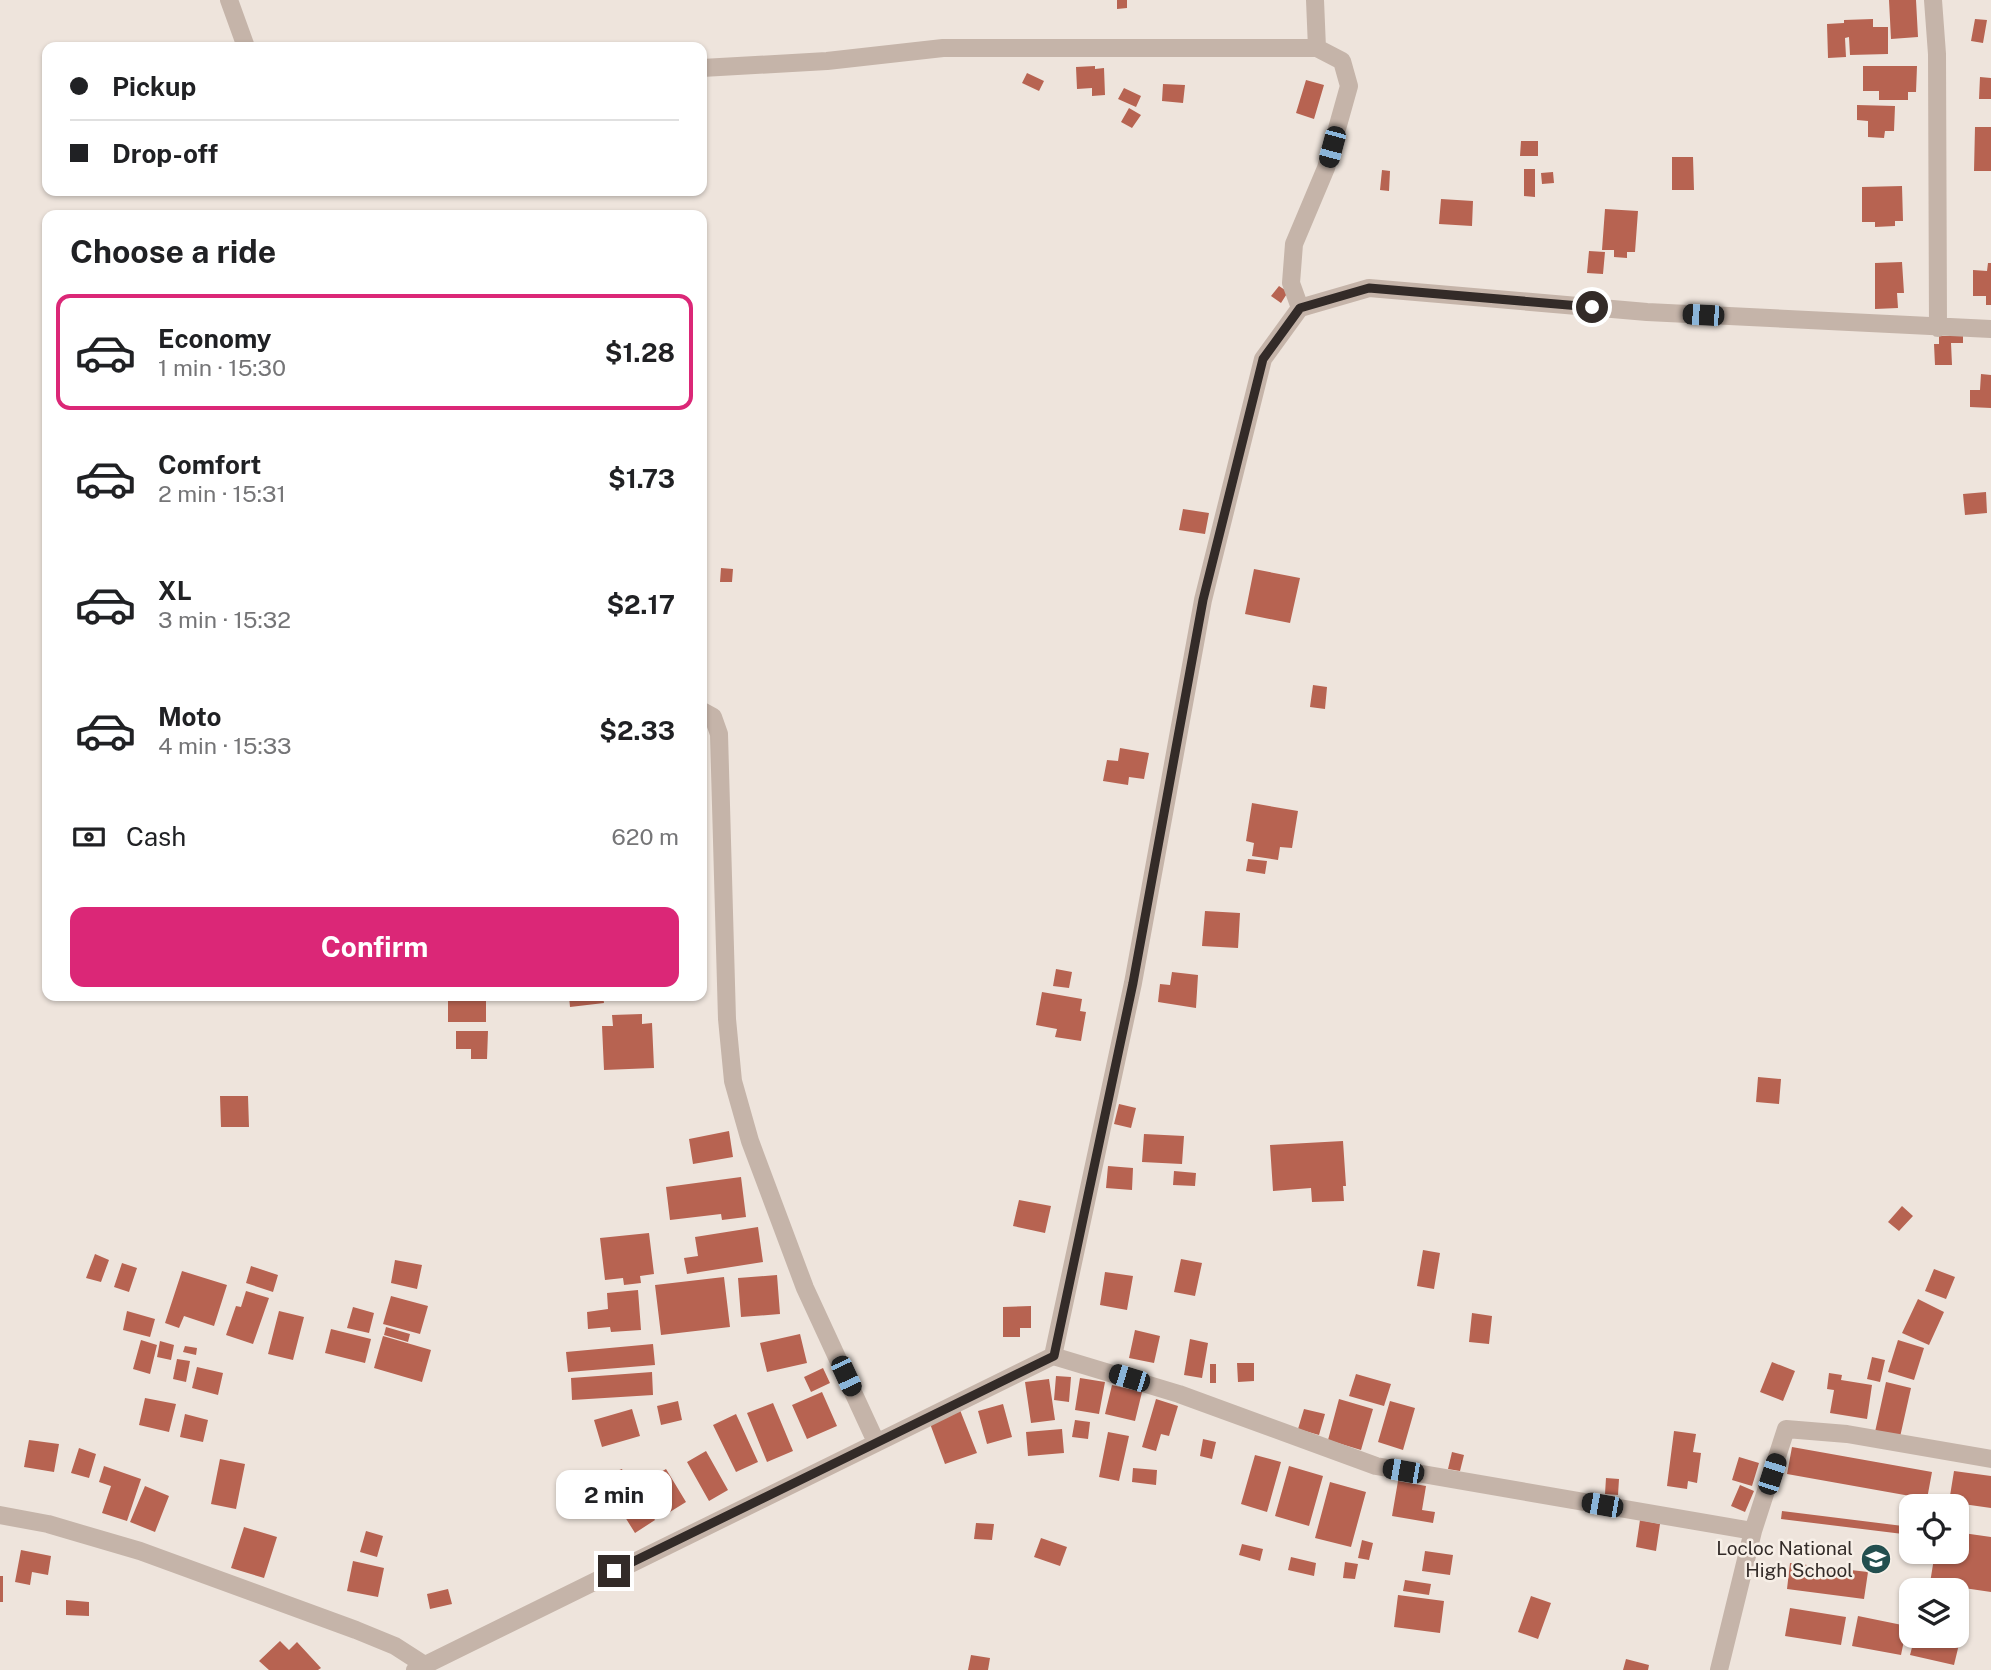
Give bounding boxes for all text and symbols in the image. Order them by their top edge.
text: Pickup [112,71,196,102]
car [1317,124,1348,170]
text: Drop-off [112,138,218,169]
text: Choose a ride [70,233,276,270]
route start [1576,291,1608,323]
car [1682,303,1725,327]
icon: car [74,321,137,384]
text: Economy [158,323,271,354]
text: $1.28 [605,337,675,368]
text: 1 min · 15:30 [158,354,286,381]
icon: car [74,447,137,510]
text: Comfort [158,449,261,480]
text: $1.73 [608,463,675,494]
text: 2 min · 15:31 [158,480,286,507]
icon: car [74,573,137,636]
text: XL [158,575,192,606]
text: $2.17 [606,589,675,620]
text: 3 min · 15:32 [158,606,291,633]
icon: car [74,699,137,762]
text: Moto [158,701,221,732]
text: $2.33 [599,715,675,746]
text: 4 min · 15:33 [158,732,291,759]
icon: cash [70,818,108,856]
text: Cash [126,821,186,852]
text: 620 m [611,823,679,850]
button: Confirm [70,907,679,987]
car [828,1353,865,1399]
car [1106,1362,1153,1394]
car [1756,1451,1789,1497]
car [1381,1457,1426,1485]
callout: 2 min [556,1470,672,1518]
text: 2 min [584,1481,644,1508]
car [1580,1491,1625,1519]
map controls [1899,1494,1969,1648]
button: locate [1899,1494,1969,1564]
place label: Locloc National High School [1716,1537,1853,1581]
school or university icon: Locloc National High School [1859,1542,1893,1576]
route end [598,1555,630,1587]
button: layers [1899,1578,1969,1648]

